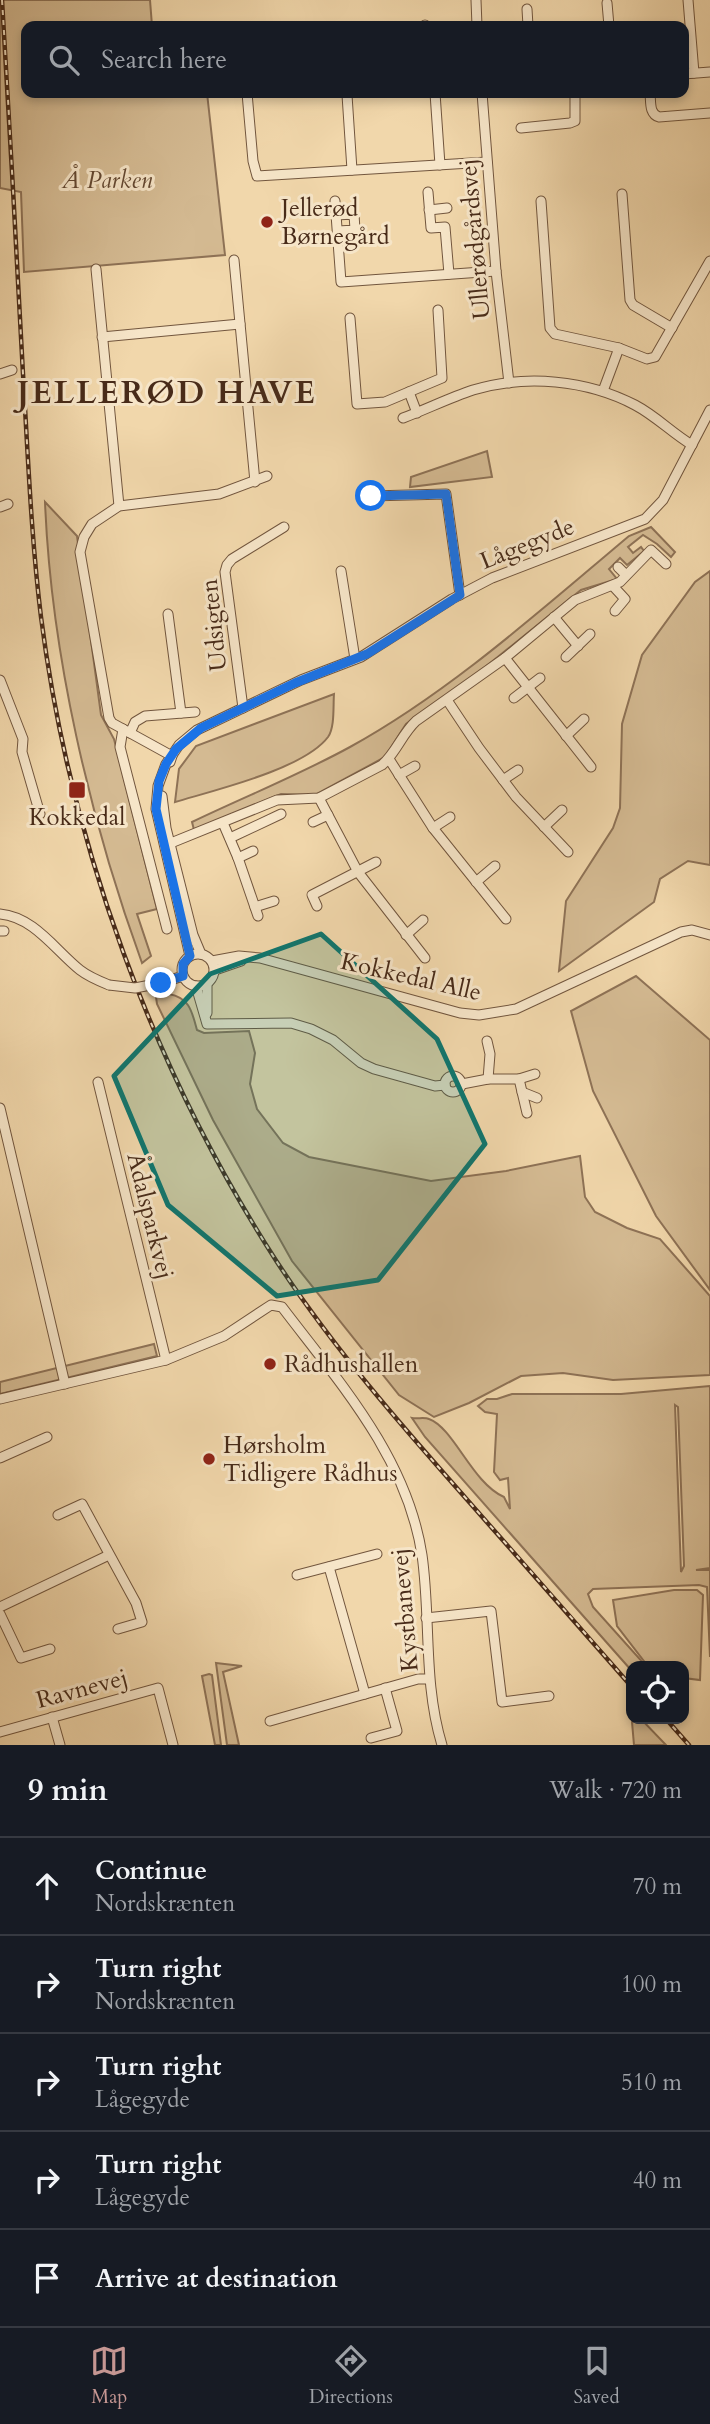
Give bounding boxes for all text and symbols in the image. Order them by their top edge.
search box [21,21,689,98]
icon: search [45,41,83,79]
text: Search here [101,42,227,77]
street label: Ullerødgårdsvej [452,157,498,321]
park label: Å Parken [61,164,153,197]
place label: Jellerød Børnegård [278,192,390,253]
marker: Jellerød Børnegård [259,214,275,230]
district label: JELLERØD HAVE [13,371,317,415]
route start [355,480,386,511]
street label: Lågegyde [475,510,579,578]
street label: Udsigten [193,577,235,673]
marker: Kokkedal [67,780,87,800]
place label: Kokkedal [29,801,125,834]
street label: Kokkedal Alle [337,945,485,1009]
route end [145,967,176,998]
street label: Ådalsparkvej [118,1149,182,1283]
place label: Rådhushallen [284,1348,419,1381]
marker: Rådhushallen [262,1356,278,1372]
place label: Hørsholm Tidligere Rådhus [223,1429,398,1490]
marker: Hørsholm Tidligere Rådhus [201,1451,217,1467]
street label: Kystbanevej [383,1547,427,1673]
street label: Ravnevej [33,1661,131,1717]
map controls [626,1661,689,1724]
button: locate [626,1661,689,1724]
text: 9 min [28,1770,108,1811]
text: Walk · 720 m [549,1775,682,1806]
text: Continue [95,1853,207,1888]
icon: ahead [28,1867,66,1905]
text: 70 m [633,1871,682,1902]
text: Nordskrænten [95,1888,235,1919]
text: Turn right [95,1951,222,1986]
icon: right [28,1965,66,2003]
text: 100 m [621,1969,682,2000]
text: Nordskrænten [95,1986,235,2017]
text: Turn right [95,2049,222,2084]
icon: right [28,2063,66,2101]
text: 510 m [621,2067,682,2098]
text: Lågegyde [95,2084,190,2115]
text: Turn right [95,2147,222,2182]
icon: right [28,2161,66,2199]
text: 40 m [633,2165,682,2196]
text: Lågegyde [95,2182,190,2213]
icon: arrive [28,2259,66,2297]
text: Arrive at destination [95,2261,338,2296]
tab: Map [90,2342,128,2410]
tab: Directions [309,2342,393,2410]
tab: Saved [574,2342,620,2410]

